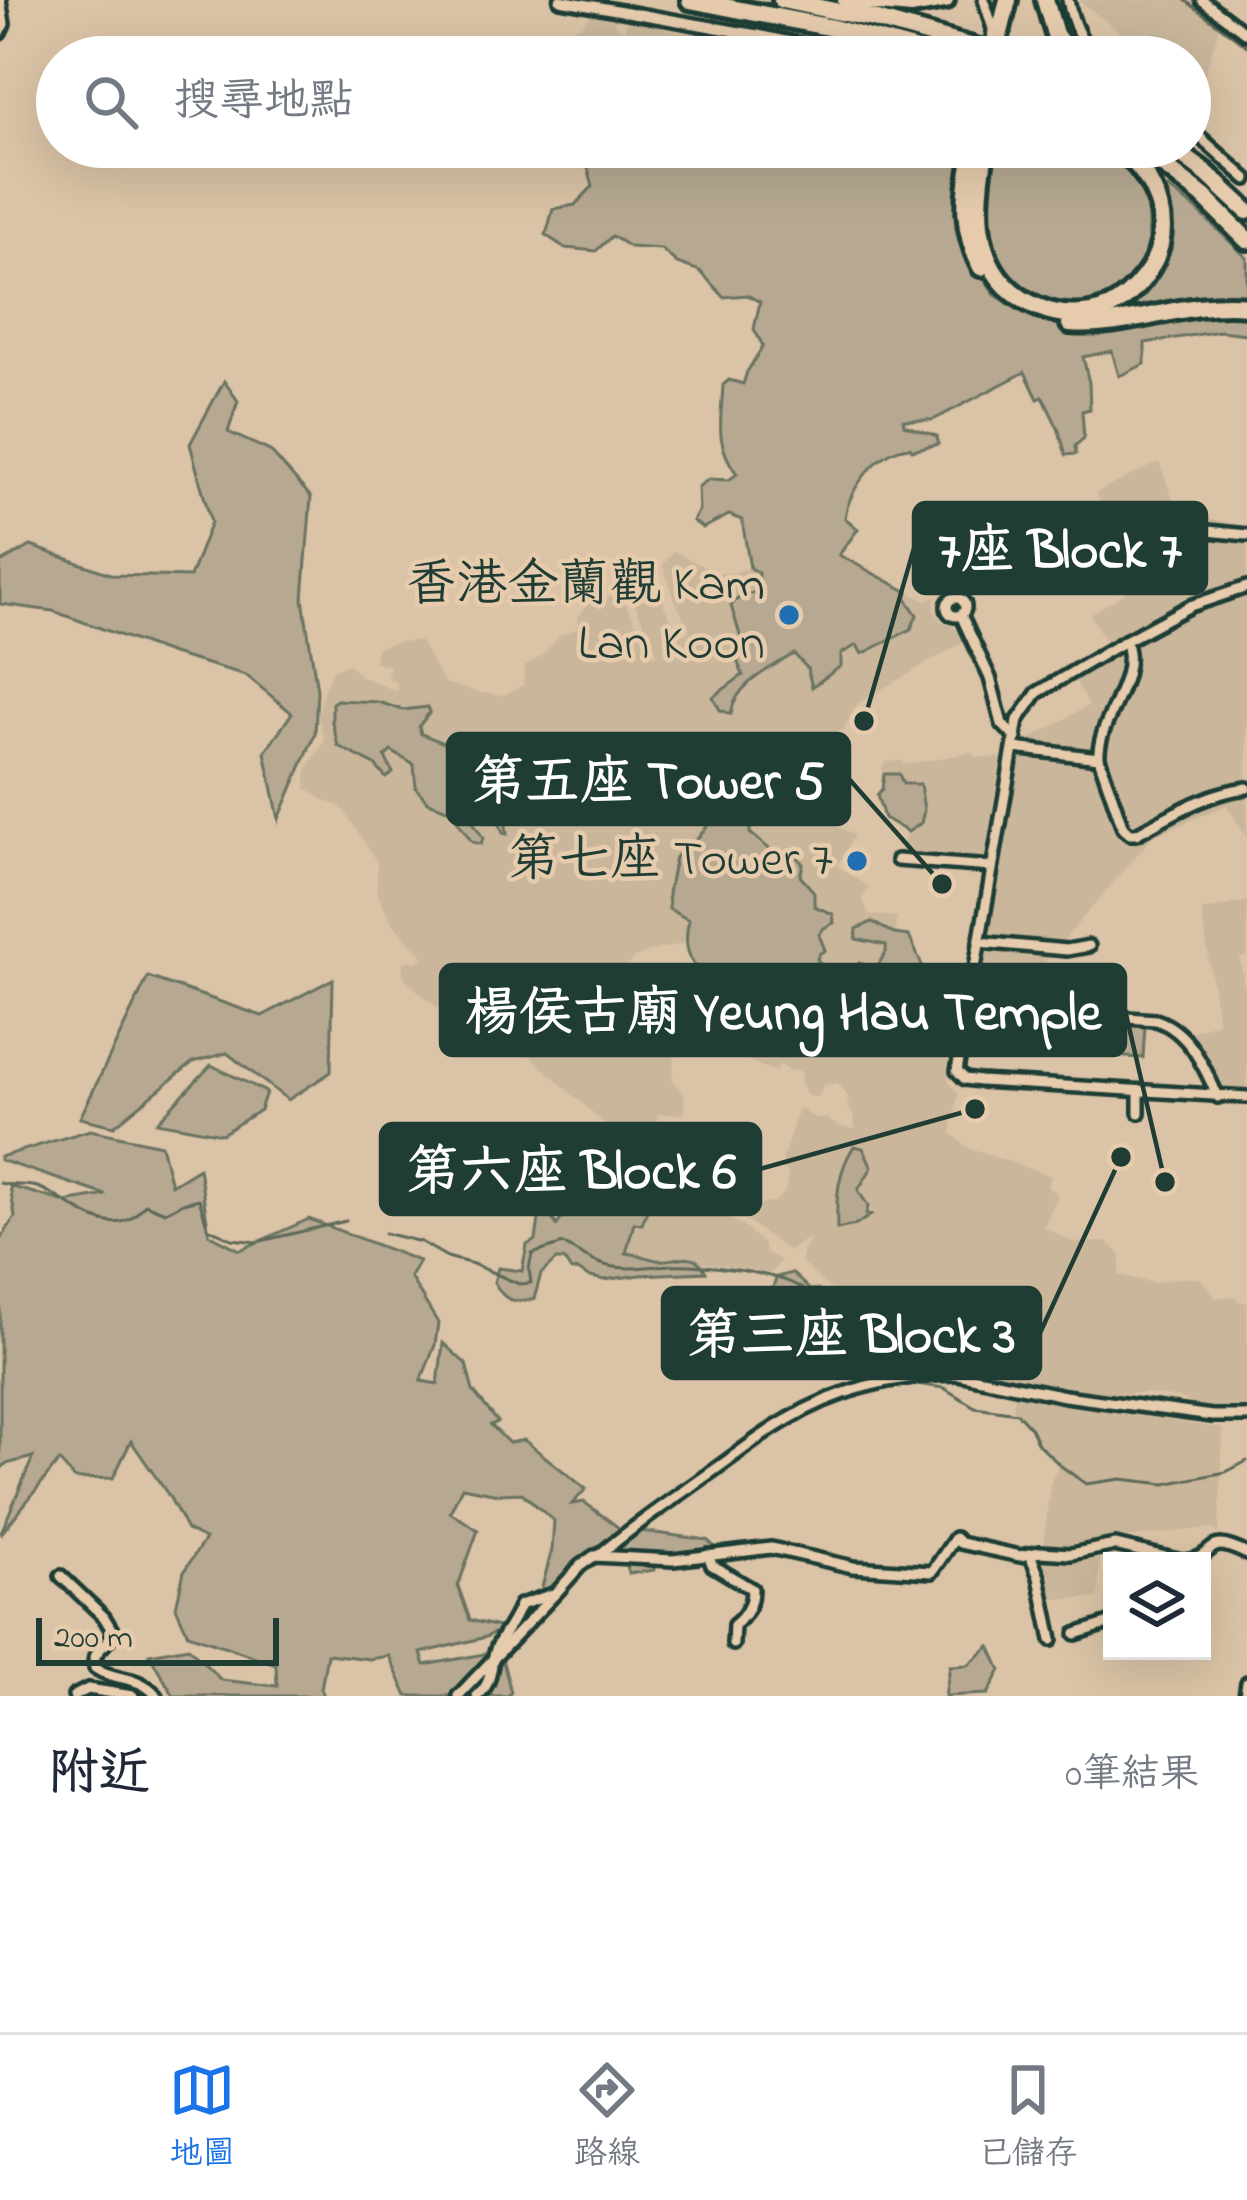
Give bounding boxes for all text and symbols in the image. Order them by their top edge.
search box [36,36,1211,168]
icon: search [78,69,144,135]
text: 搜尋地點 [174,70,354,136]
callout: 7座 Block 7 [914,503,1206,593]
text: 7座 Block 7 [938,515,1182,593]
place label: 香港金蘭觀 Kam Lan Koon [405,549,765,683]
marker: 香港金蘭觀 Kam Lan Koon [776,602,802,628]
callout: 第五座 Tower 5 [448,734,849,824]
text: 第五座 Tower 5 [471,746,825,824]
place label: 第七座 Tower 7 [508,824,833,899]
marker: 第七座 Tower 7 [844,848,870,874]
callout: 楊侯古廟 Yeung Hau Temple [441,965,1125,1055]
text: 楊侯古廟 Yeung Hau Temple [465,977,1103,1057]
callout: 第六座 Block 6 [381,1124,760,1214]
text: 第六座 Block 6 [406,1136,737,1214]
callout: 第三座 Block 3 [663,1288,1040,1378]
text: 第三座 Block 3 [686,1300,1016,1378]
map controls [1103,1552,1211,1660]
button: layers [1103,1552,1211,1660]
scale bar [36,1612,279,1665]
text: 200 m [54,1615,133,1663]
text: 附近 [48,1738,150,1813]
text: 0筆結果 [1065,1747,1199,1804]
tab: 地圖 [169,2057,235,2179]
tab: 路線 [574,2057,640,2179]
tab: 已儲存 [979,2057,1078,2179]

